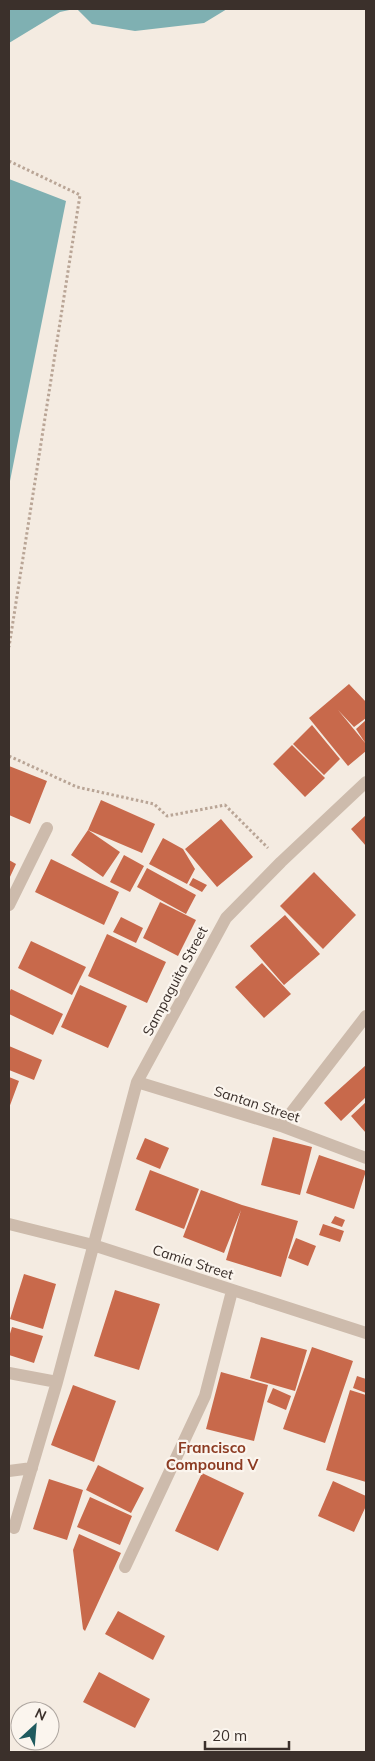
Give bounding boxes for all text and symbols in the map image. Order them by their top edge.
street label: Sampaguita Street [138,923,212,1039]
street label: Santan Street [212,1082,302,1126]
street label: Camia Street [150,1240,236,1284]
district label: Francisco Compound V [166,1438,258,1474]
north arrow [10,1701,60,1751]
text: N [32,1704,49,1725]
scale bar [205,1718,289,1750]
text: 20 m [212,1726,247,1745]

